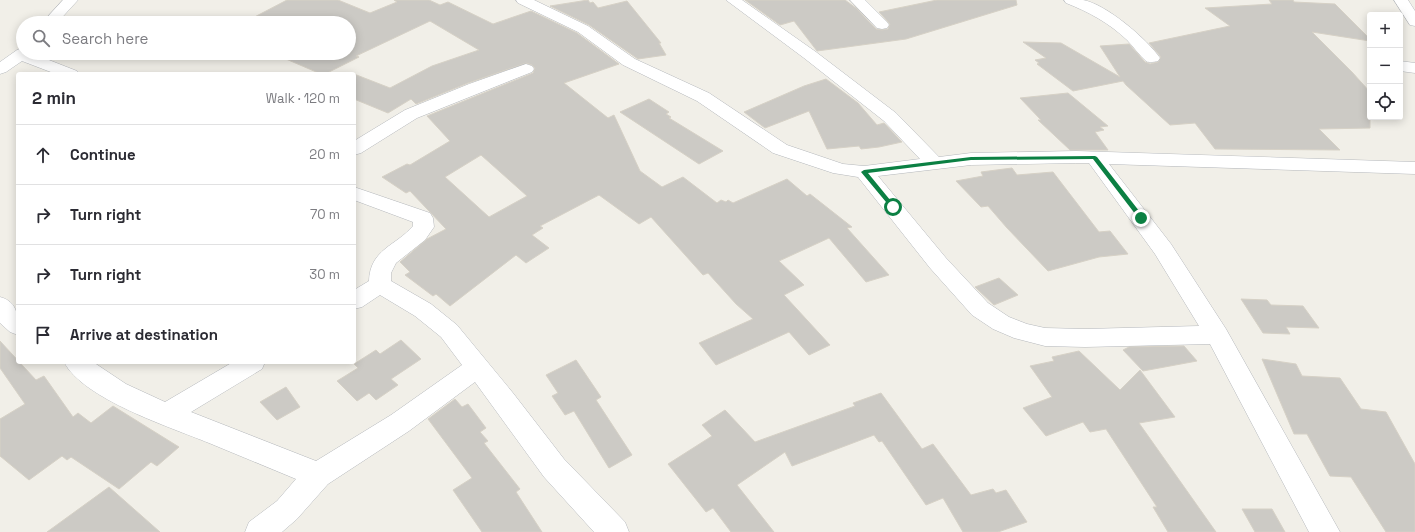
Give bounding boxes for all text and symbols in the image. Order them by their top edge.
map controls [1367,12,1403,120]
button: + [1367,12,1403,48]
search box [16,16,356,60]
icon: search [30,27,52,49]
text: Search here [62,29,148,48]
button: − [1367,48,1403,84]
button: locate [1367,84,1403,120]
text: 2 min [32,87,76,109]
text: Walk · 120 m [266,90,340,107]
icon: ahead [32,144,54,166]
text: Continue [70,145,136,164]
text: 20 m [309,146,340,163]
route start [884,198,902,216]
icon: right [32,204,54,226]
text: Turn right [70,205,141,224]
text: 70 m [310,206,340,223]
route end [1132,209,1150,227]
icon: right [32,264,54,286]
text: Turn right [70,265,141,284]
text: 30 m [309,266,340,283]
icon: arrive [32,324,54,346]
text: Arrive at destination [70,325,218,344]

